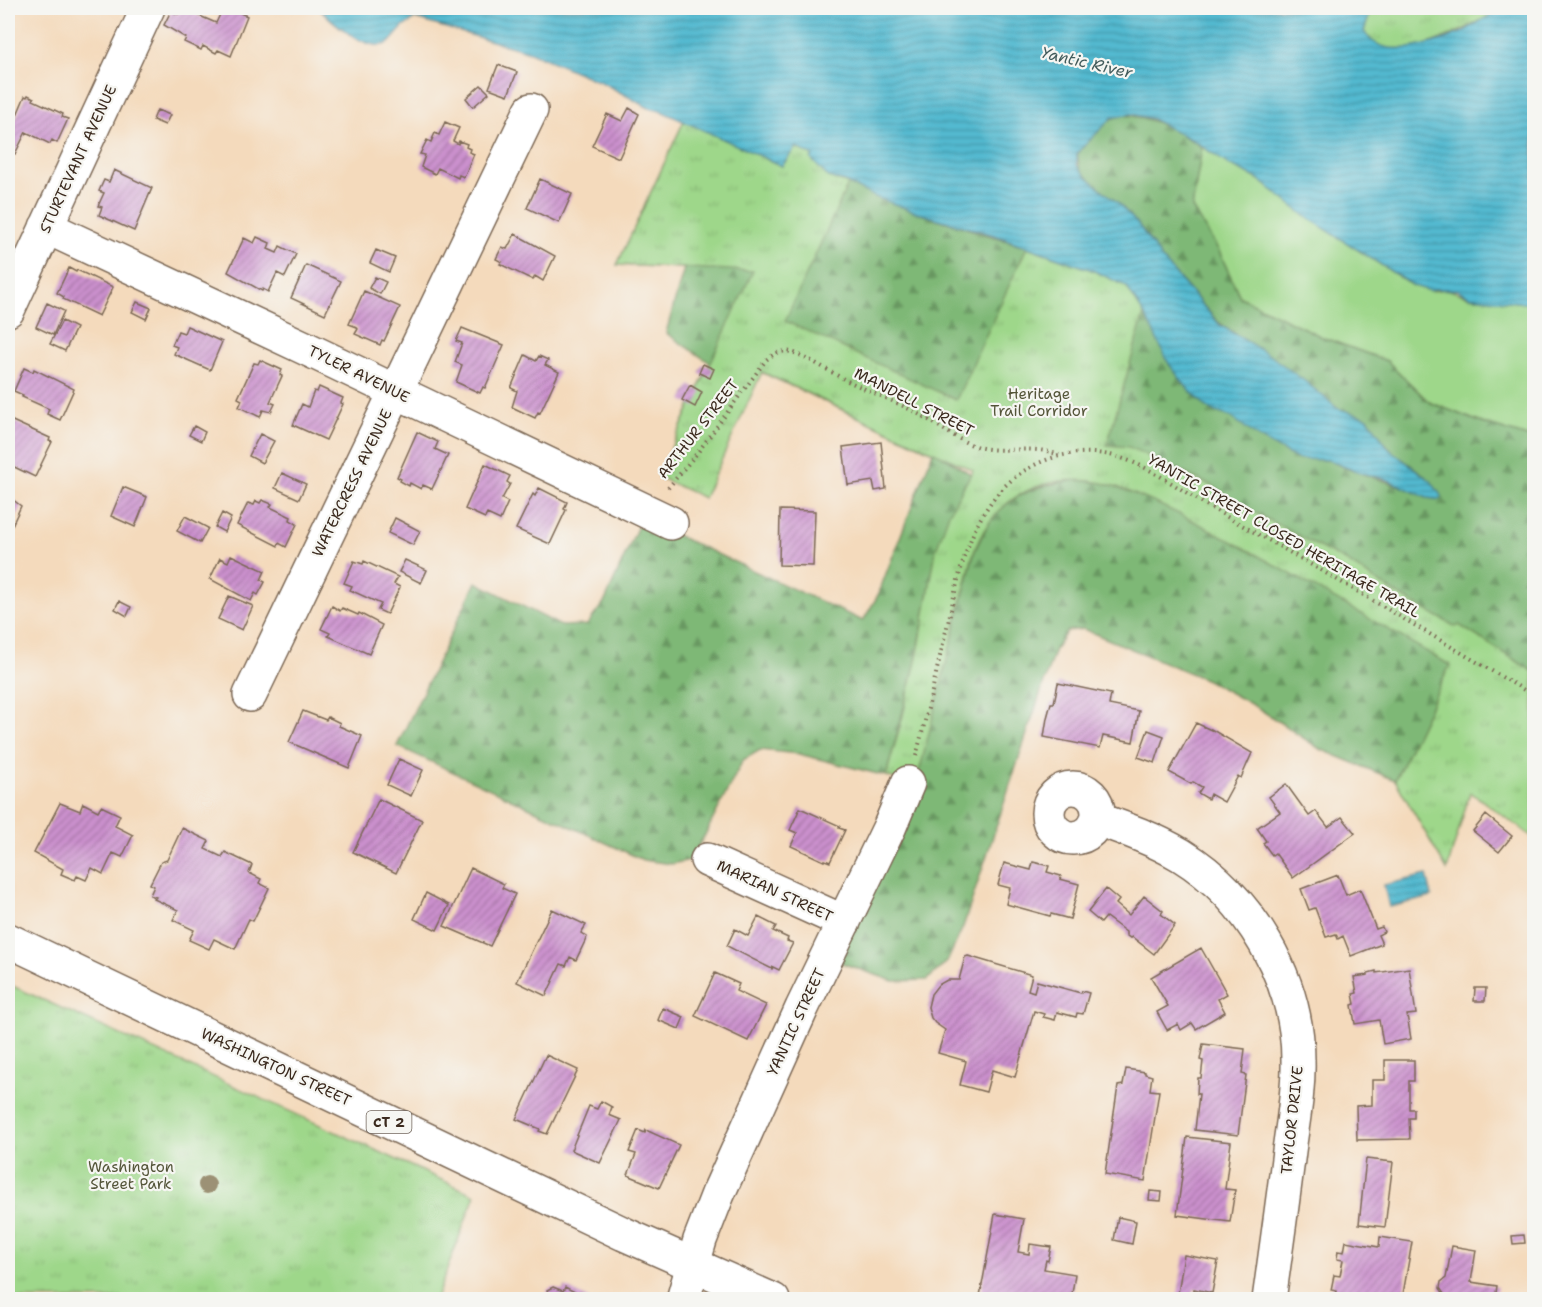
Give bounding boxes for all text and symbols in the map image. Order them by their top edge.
water label: Yantic River [1039,42,1135,83]
street label: STURTEVANT AVENUE [35,82,121,236]
street label: TYLER AVENUE [305,341,413,407]
street label: MANDELL STREET [851,363,977,441]
street label: ARTHUR STREET [653,375,743,483]
park label: Heritage Trail Corridor [990,384,1088,421]
street label: WATERCRESS AVENUE [307,406,397,560]
street label: YANTIC STREET CLOSED HERITAGE TRAIL [1144,450,1424,622]
street label: MARIAN STREET [714,855,836,927]
street label: YANTIC STREET [762,965,830,1079]
street label: WASHINGTON STREET [198,1023,354,1111]
street label: TAYLOR DRIVE [1276,1065,1308,1175]
road number: CT 2 [366,1111,412,1133]
park label: Washington Street Park [88,1157,174,1194]

